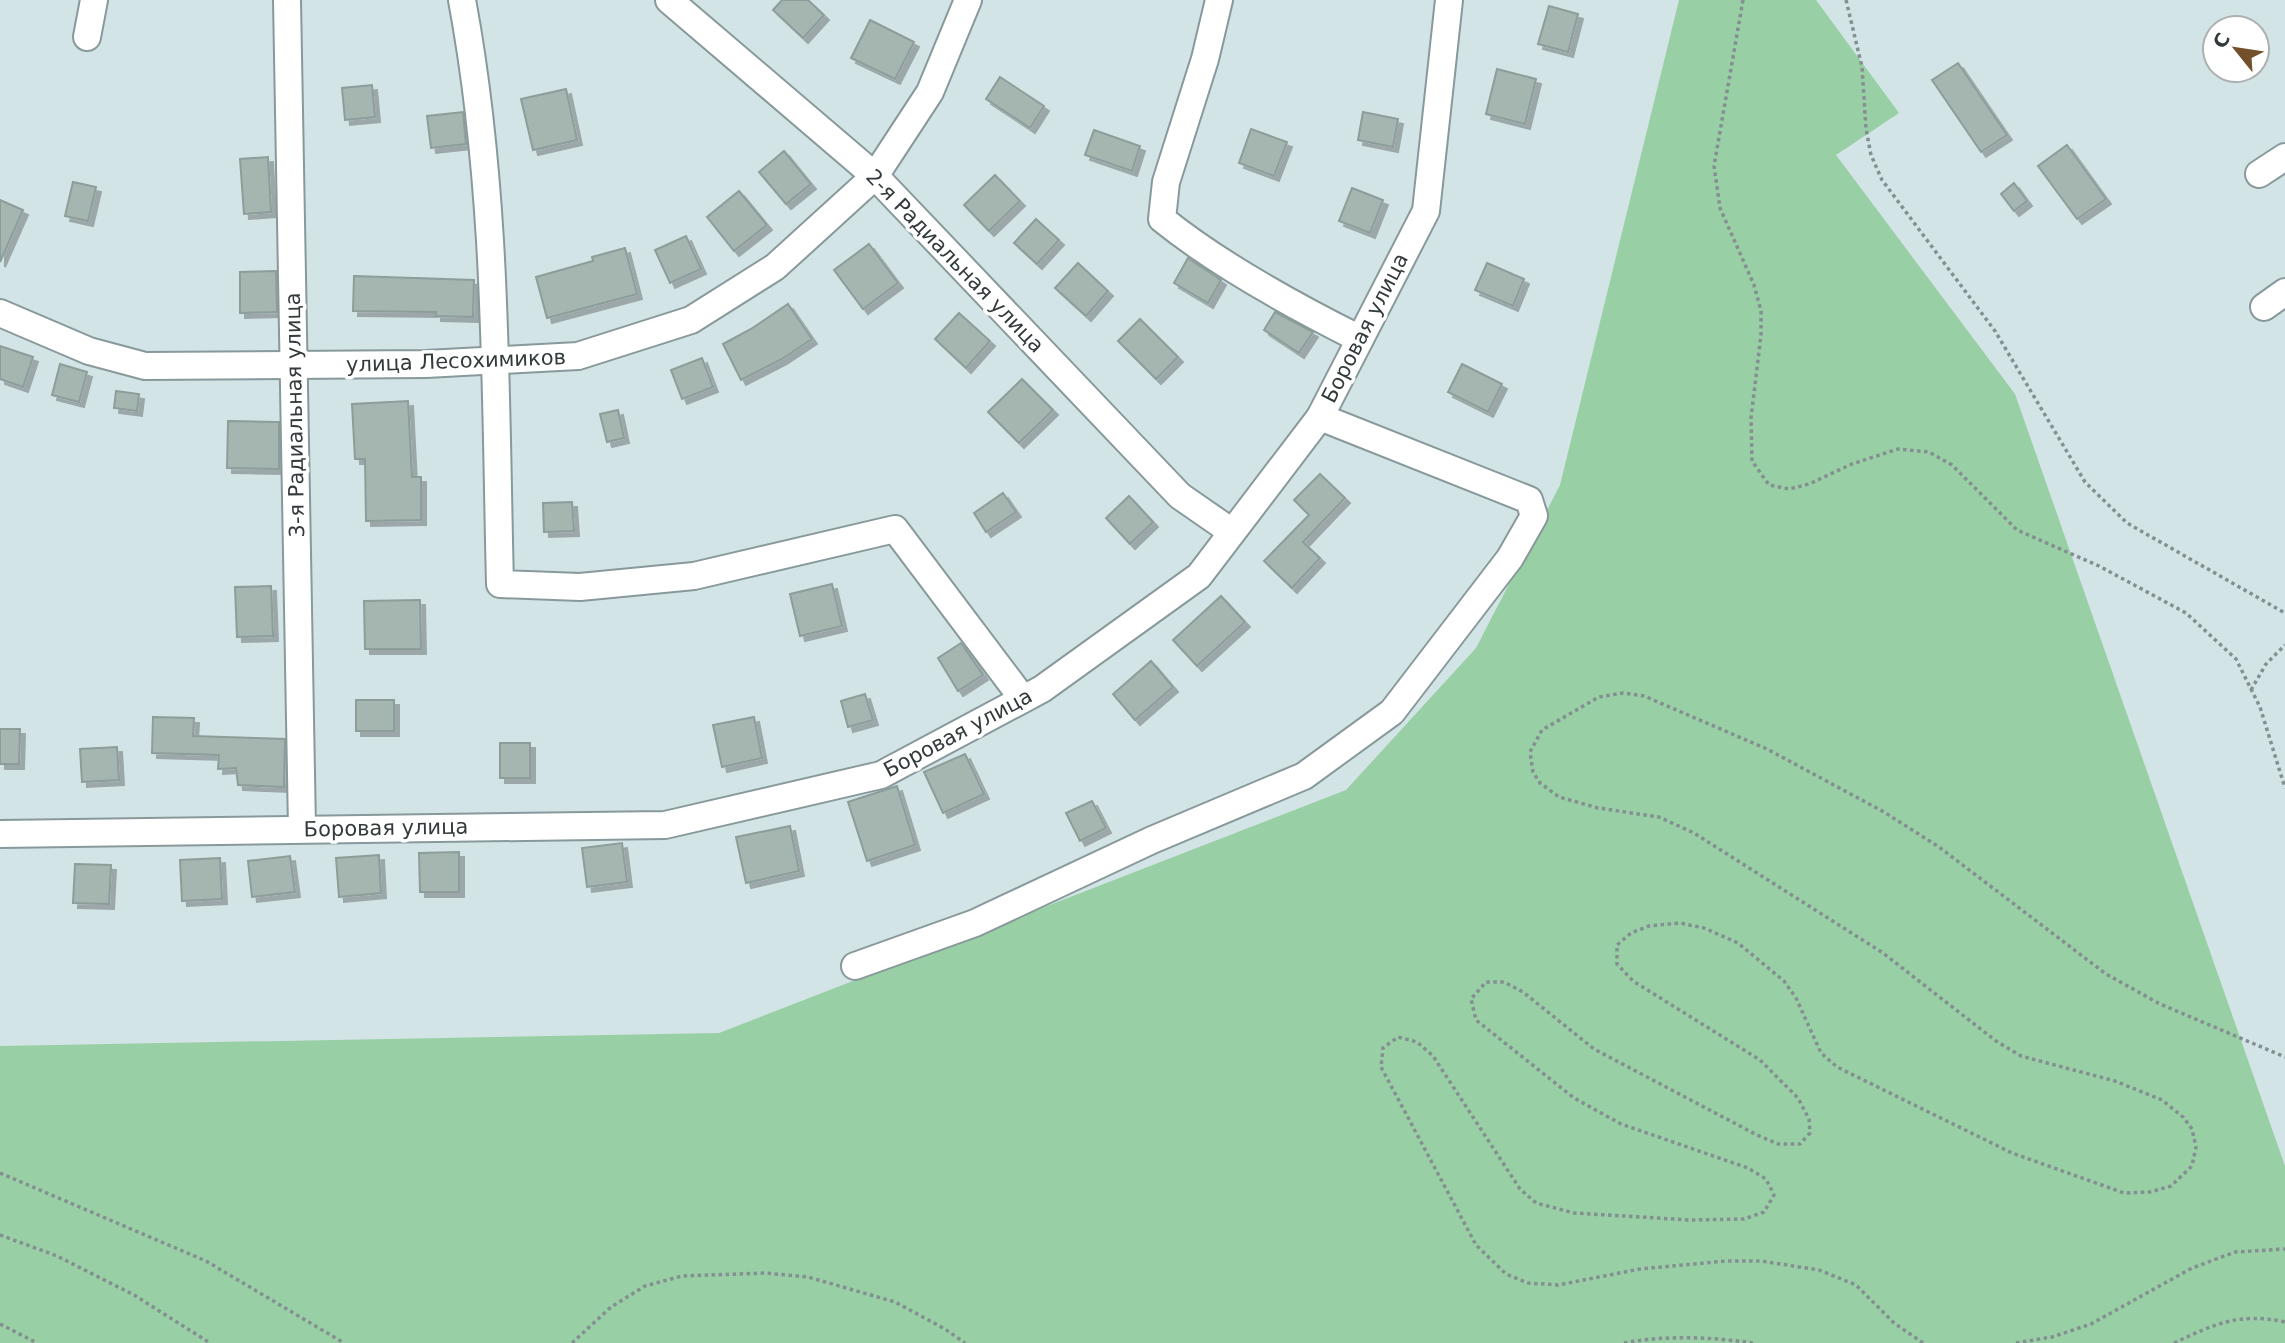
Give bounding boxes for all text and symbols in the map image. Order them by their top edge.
north arrow [2201,14,2271,84]
text: С [2208,29,2234,52]
street label: 2-я Радиальная улица [861,164,1049,358]
street label: Боровая улица [1317,249,1413,407]
street label: 3-я Радиальная улица [281,292,309,538]
street label: улица Лесохимиков [346,345,566,377]
street label: Боровая улица [880,684,1036,782]
street label: Боровая улица [303,815,469,841]

